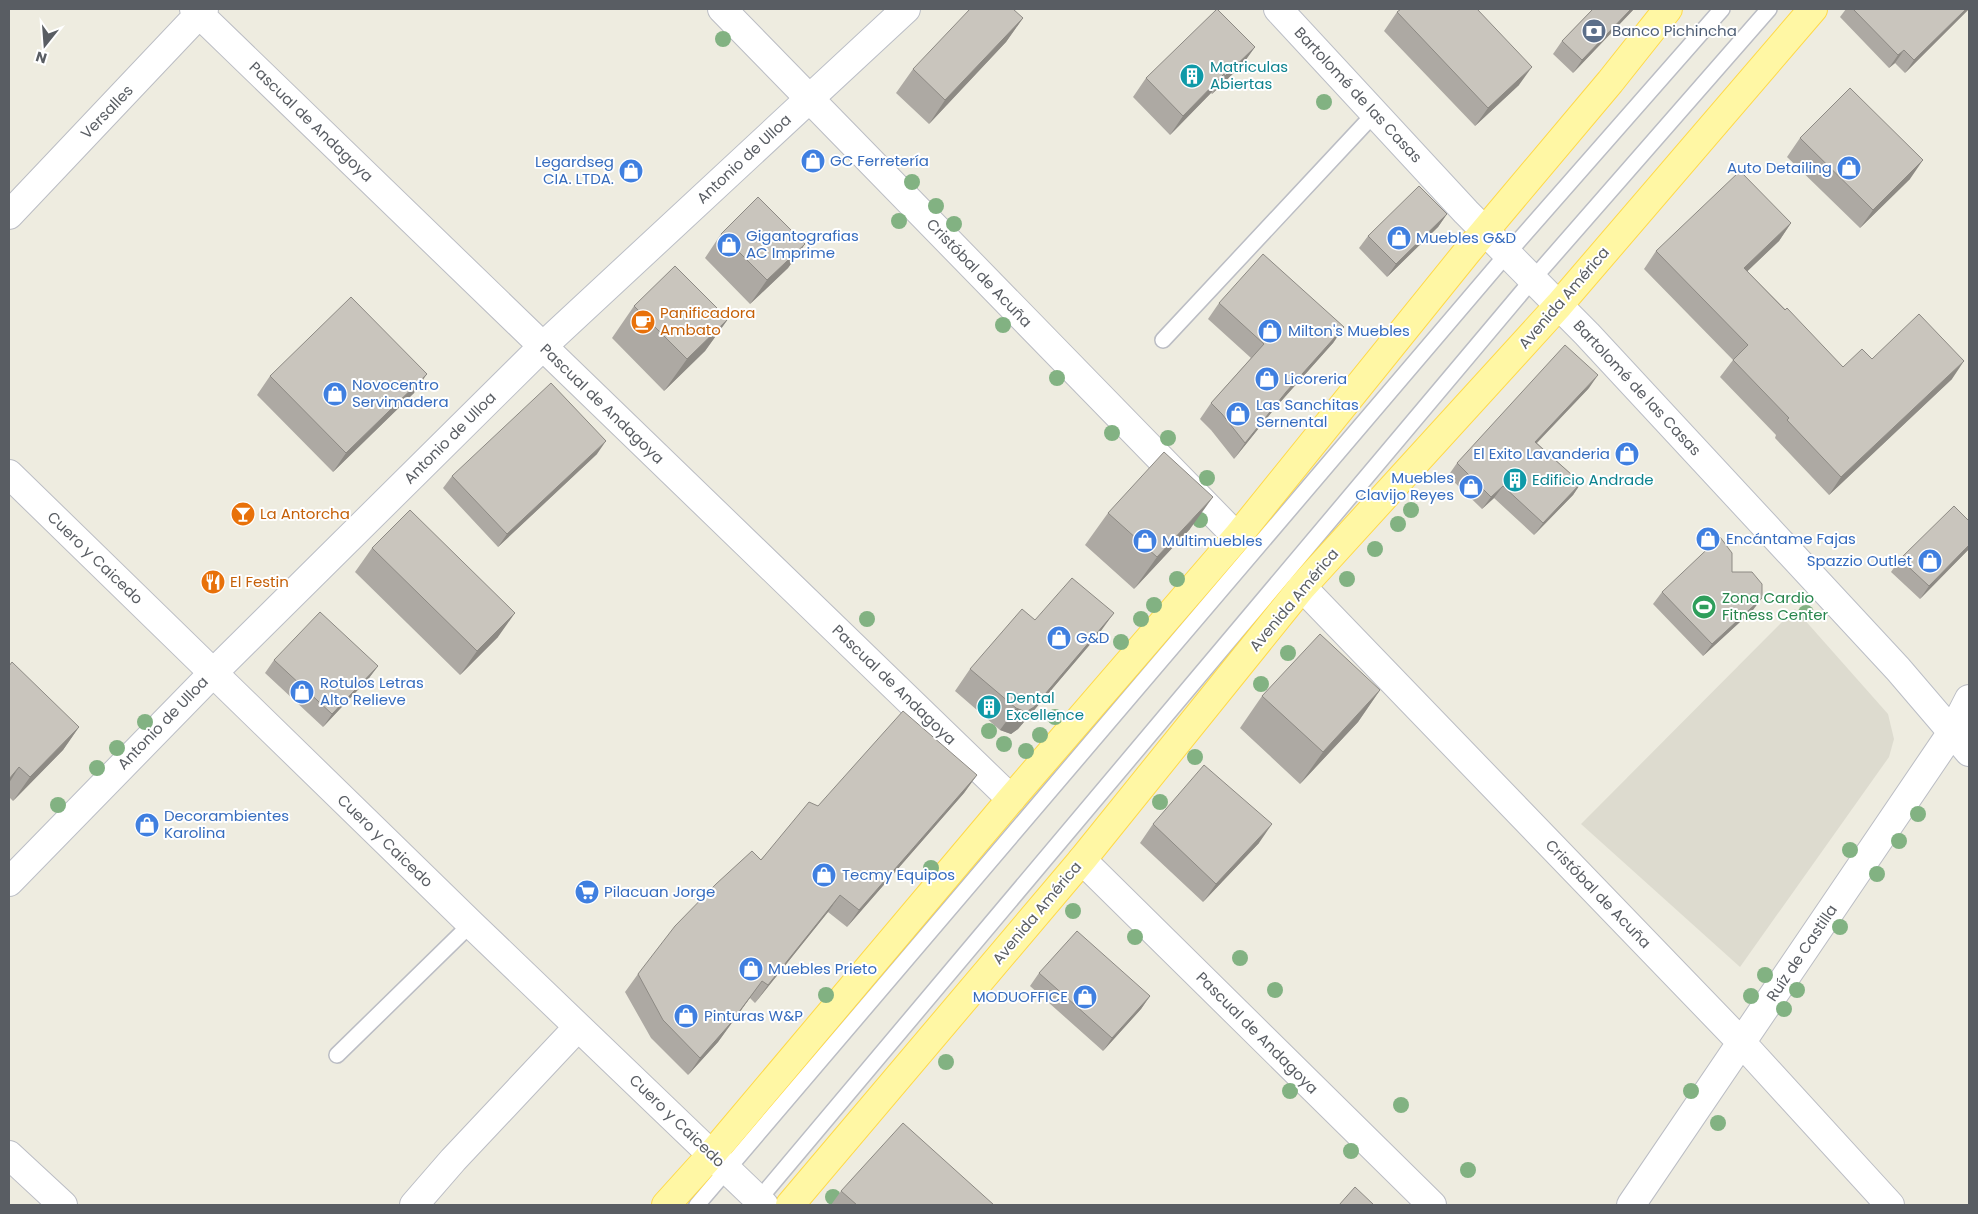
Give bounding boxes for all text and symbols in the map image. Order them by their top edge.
bank icon: Banco Pichincha [1581,18,1607,44]
north arrow [20,20,70,70]
place label: Banco Pichincha [1612,20,1737,41]
street label: Bartolomé de las Casas [1290,22,1427,167]
text: N [33,46,49,69]
place label: Matriculas Abiertas [1210,56,1288,94]
street label: Pascual de Andagoya [245,57,378,186]
building icon: Matriculas Abiertas [1179,63,1205,89]
street label: Versalles [76,80,138,143]
street label: Antonio de Ulloa [692,109,796,208]
shop icon: GC Ferretería [800,148,826,174]
place label: GC Ferretería [830,150,929,171]
place label: Legardseg CIA. LTDA. [535,151,614,189]
shop icon: Auto Detailing [1836,155,1862,181]
place label: Auto Detailing [1727,157,1832,178]
shop icon: Legardseg CIA. LTDA. [618,158,644,184]
street label: Cristóbal de Acuña [922,214,1037,332]
place label: Gigantografias AC Imprime [746,225,859,263]
shop icon: Muebles G&D [1386,225,1412,251]
place label: Muebles G&D [1416,227,1516,248]
shop icon: Gigantografias AC Imprime [716,232,742,258]
street label: Avenida América [1513,242,1614,353]
place label: Panificadora Ambato [660,302,755,340]
cafe icon: Panificadora Ambato [630,309,656,335]
street label: Bartolomé de las Casas [1569,315,1706,460]
shop icon: Milton's Muebles [1257,318,1283,344]
place label: Milton's Muebles [1288,320,1410,341]
street label: Pascual de Andagoya [536,339,669,468]
shop icon: Licoreria [1254,366,1280,392]
place label: Licoreria [1284,368,1347,389]
place label: Novocentro Servimadera [352,374,449,412]
shop icon: Novocentro Servimadera [322,381,348,407]
street label: Antonio de Ulloa [399,387,500,488]
place label: Las Sanchitas Sernental [1256,394,1359,432]
shop icon: Las Sanchitas Sernental [1225,401,1251,427]
shop icon: El Exito Lavanderia [1614,441,1640,467]
place label: El Exito Lavanderia [1473,443,1610,464]
place label: Muebles Clavijo Reyes [1355,467,1454,505]
building icon: Edificio Andrade [1502,467,1528,493]
place label: Edificio Andrade [1532,469,1654,490]
shop icon: Muebles Clavijo Reyes [1458,474,1484,500]
bar icon: La Antorcha [230,501,256,527]
place label: La Antorcha [260,503,350,524]
street label: Cuero y Caicedo [43,506,148,609]
shop icon: Encántame Fajas [1695,526,1721,552]
shop icon: Multimuebles [1132,528,1158,554]
place label: Encántame Fajas [1726,528,1856,549]
place label: Multimuebles [1162,530,1263,551]
street label: Avenida América [1244,544,1343,656]
shop icon: Spazzio Outlet [1917,548,1943,574]
place label: Spazzio Outlet [1807,550,1912,571]
restaurant icon: El Festin [200,569,226,595]
place label: El Festin [230,571,289,592]
place label: Zona Cardio Fitness Center [1722,587,1829,625]
sports icon: Zona Cardio Fitness Center [1691,594,1717,620]
street label: Pascual de Andagoya [828,620,961,749]
shop icon: G&D [1046,625,1072,651]
place label: G&D [1076,627,1109,648]
street label: Antonio de Ulloa [113,671,213,774]
place label: Rotulos Letras Alto Relieve [320,672,424,710]
shop icon: Rotulos Letras Alto Relieve [289,679,315,705]
place label: Dental Excellence [1006,687,1084,725]
building icon: Dental Excellence [976,694,1002,720]
street label: Cuero y Caicedo [333,789,438,892]
place label: Decorambientes Karolina [164,805,289,843]
shop icon: Decorambientes Karolina [134,812,160,838]
street label: Cristóbal de Acuña [1541,835,1656,953]
street label: Avenida América [987,857,1086,969]
shop icon: Tecmy Equipos [811,862,837,888]
place label: Tecmy Equipos [842,864,955,885]
supermarket icon: Pilacuan Jorge [574,879,600,905]
place label: Pilacuan Jorge [604,881,715,902]
street label: Ruíz de Castilla [1761,900,1842,1005]
shop icon: Muebles Prieto [738,956,764,982]
place label: Muebles Prieto [768,958,877,979]
street label: Pascual de Andagoya [1192,967,1323,1098]
shop icon: MODUOFFICE [1072,984,1098,1010]
place label: MODUOFFICE [973,986,1068,1007]
shop icon: Pinturas W&P [673,1003,699,1029]
place label: Pinturas W&P [704,1005,803,1026]
street label: Cuero y Caicedo [625,1069,730,1172]

